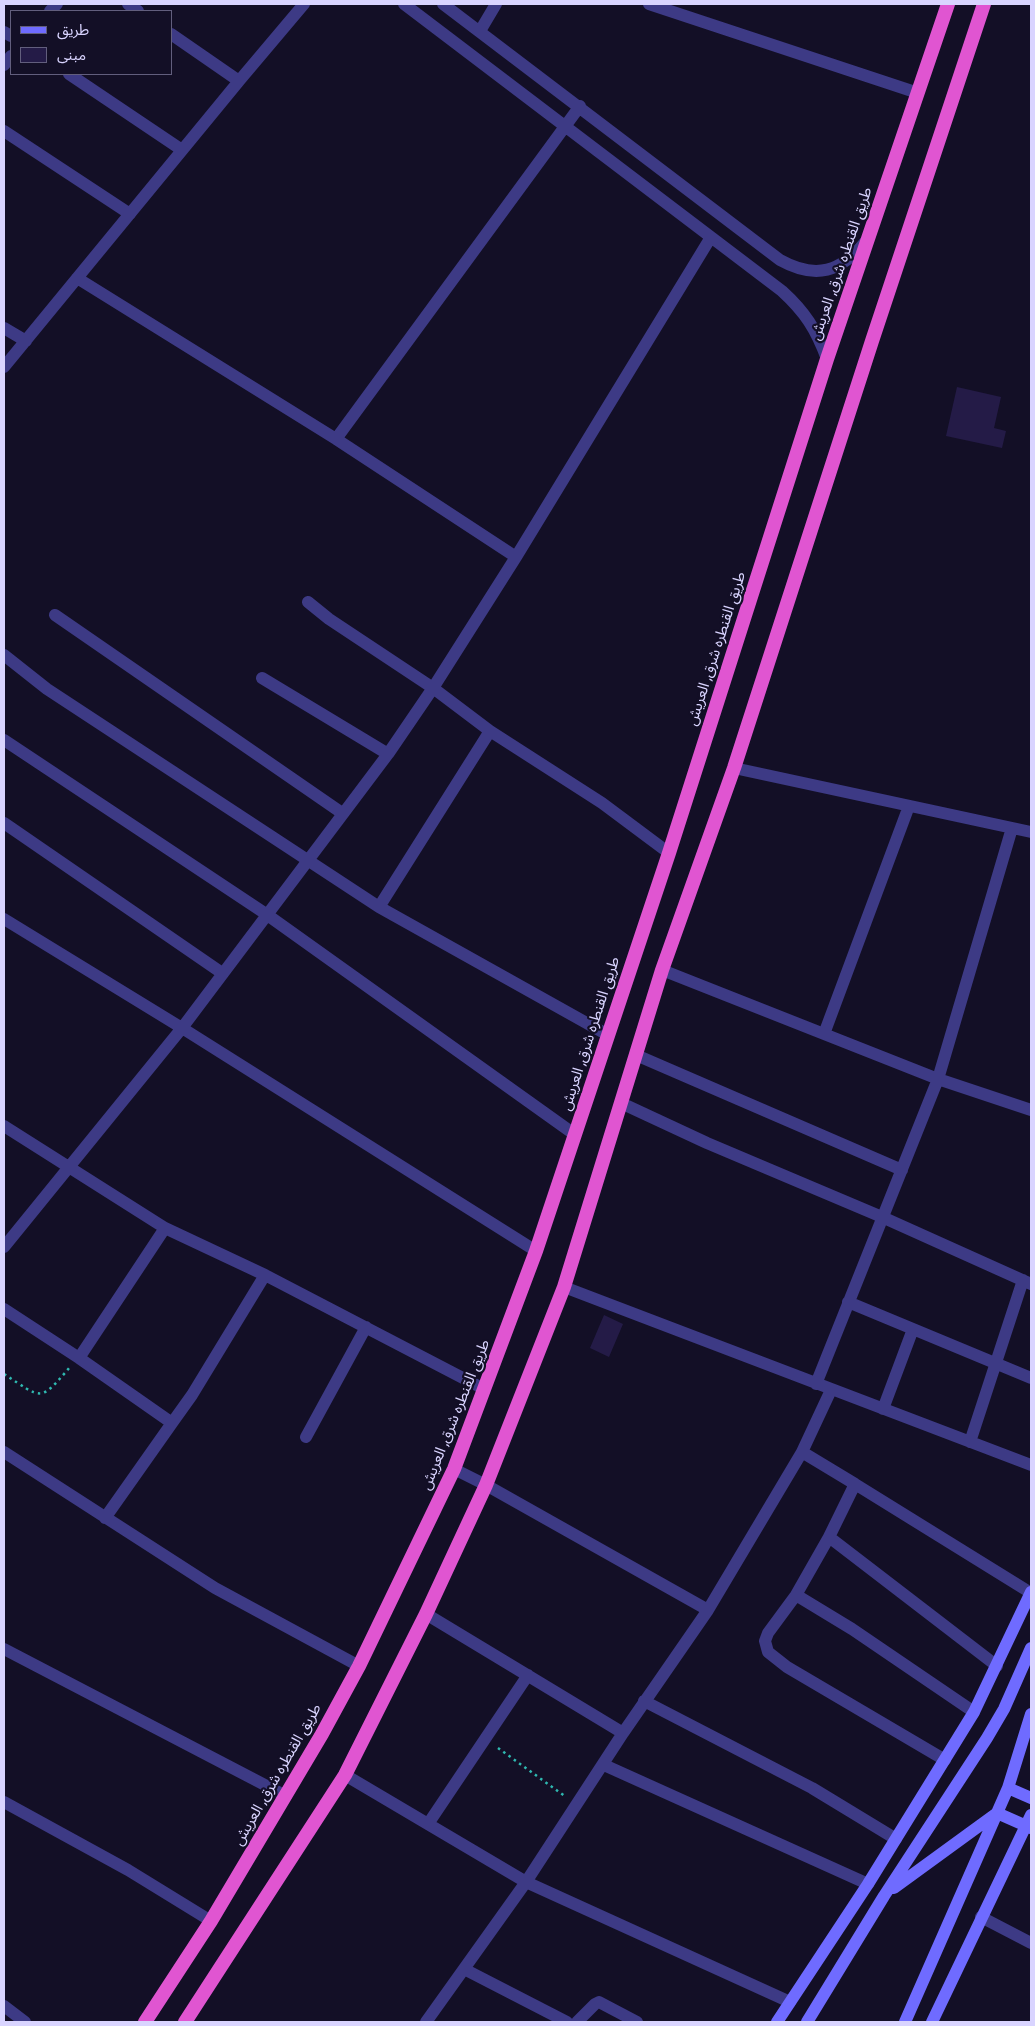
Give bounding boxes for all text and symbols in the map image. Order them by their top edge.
legend [10,10,172,75]
text: طريق [57,21,89,39]
text: مبنى [57,46,86,64]
street label: طريق القنطره شرق, العريش [807,185,877,343]
street label: طريق القنطره شرق, العريش [684,570,750,728]
street label: طريق القنطره شرق, العريش [558,955,624,1113]
street label: طريق القنطره شرق, العريش [418,1337,494,1493]
street label: طريق القنطره شرق, العريش [230,1701,326,1849]

